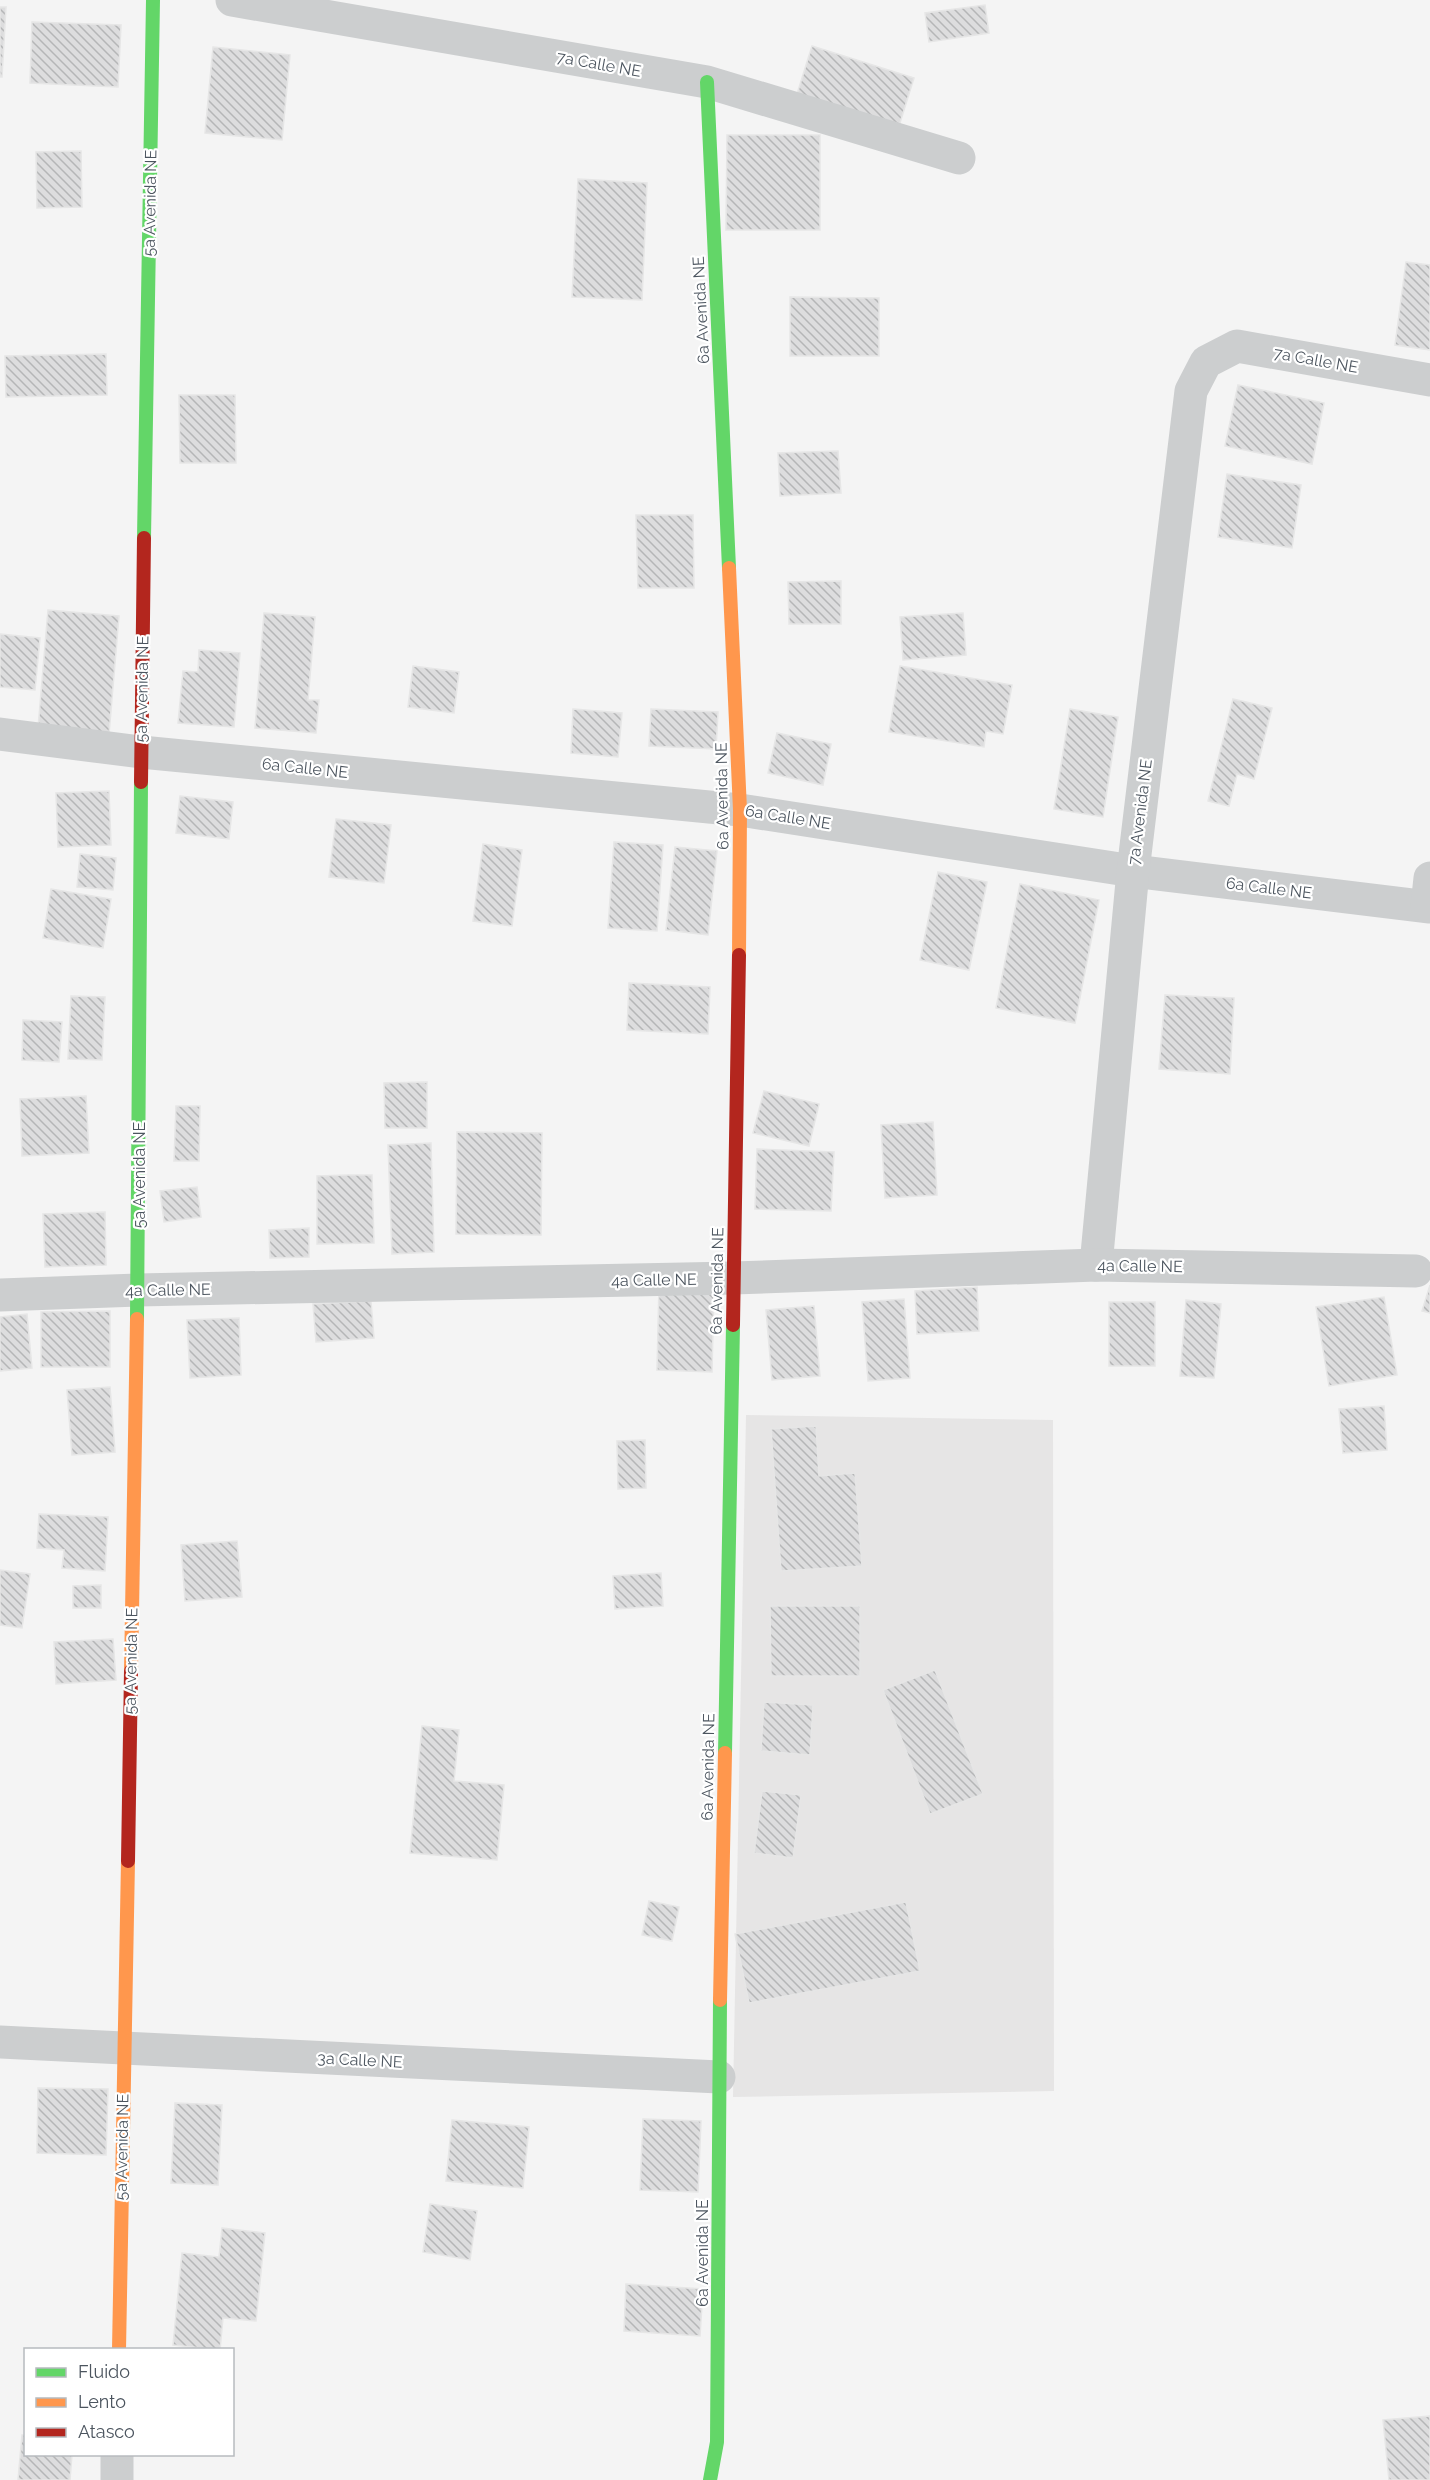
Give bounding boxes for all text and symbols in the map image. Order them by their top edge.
street label: 7a Calle NE [555,47,643,81]
street label: 5a Avenida NE [140,149,160,256]
street label: 6a Avenida NE [689,256,713,364]
street label: 7a Calle NE [1272,343,1360,377]
street label: 5a Avenida NE [132,635,152,742]
street label: 6a Avenida NE [712,742,732,850]
street label: 6a Calle NE [261,754,349,782]
street label: 7a Avenida NE [1124,758,1156,866]
street label: 6a Calle NE [744,801,832,833]
street label: 6a Calle NE [1225,873,1313,903]
street label: 5a Avenida NE [130,1121,149,1228]
street label: 6a Avenida NE [707,1227,727,1335]
street label: 4a Calle NE [1097,1256,1183,1276]
street label: 4a Calle NE [611,1270,697,1290]
street label: 4a Calle NE [125,1280,211,1300]
street label: 5a Avenida NE [121,1607,141,1714]
street label: 6a Avenida NE [698,1713,718,1821]
street label: 3a Calle NE [317,2048,403,2072]
street label: 5a Avenida NE [112,2093,132,2200]
street label: 6a Avenida NE [693,2199,712,2307]
legend [24,2348,234,2456]
text: Fluido [78,2361,130,2382]
text: Lento [78,2391,126,2412]
text: Atasco [78,2421,135,2442]

